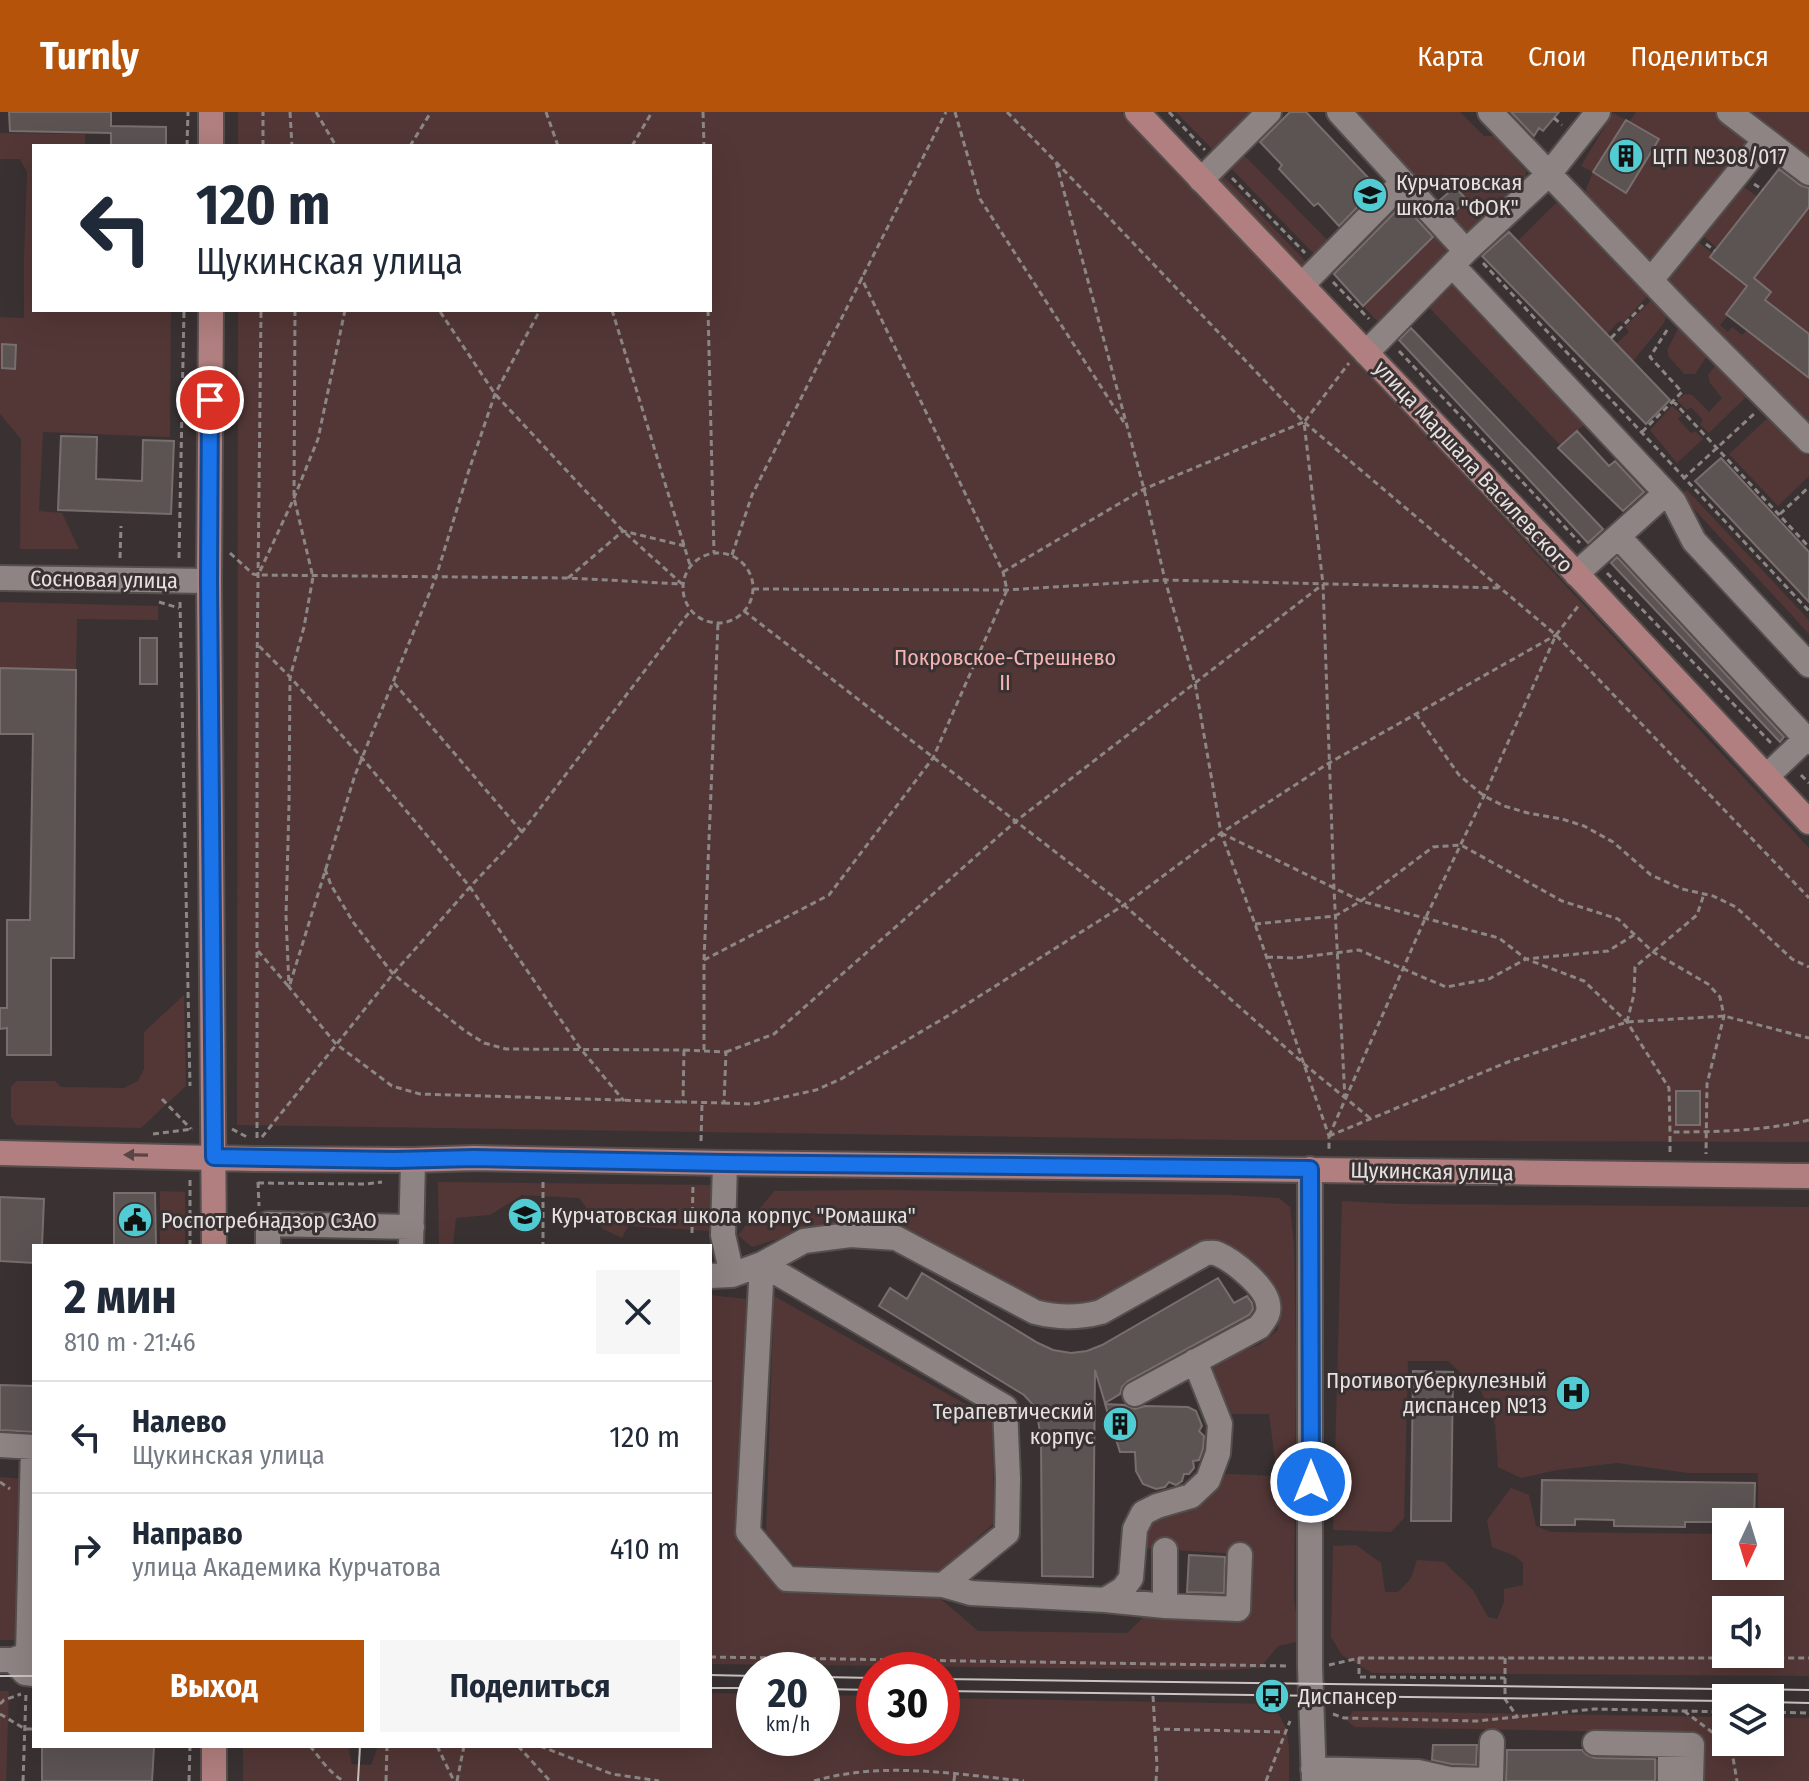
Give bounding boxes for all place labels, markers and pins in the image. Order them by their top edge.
building icon: ЦТП №308/017 [1607,137,1645,175]
place label: ЦТП №308/017 [1652,143,1787,170]
place label: Курчатовская школа "ФОК" [1396,169,1522,221]
school or university icon: Курчатовская школа "ФОК" [1351,176,1389,214]
pin [176,366,244,434]
school or university icon: Курчатовская школа корпус "Ромашка" [506,1196,544,1234]
public building icon: Роспотребнадзор СЗАО [116,1201,154,1239]
place label: Курчатовская школа корпус "Ромашка" [551,1202,916,1229]
place label: Роспотребнадзор СЗАО [161,1207,377,1234]
place label: Противотуберкулезный диспансер №13 [1326,1367,1547,1419]
hospital icon: Противотуберкулезный диспансер №13 [1554,1374,1592,1412]
place label: Терапевтический корпус [933,1398,1095,1450]
building icon: Терапевтический корпус [1101,1405,1139,1443]
bus stop icon: Диспансер [1253,1677,1291,1715]
place label: Диспансер [1297,1683,1397,1710]

